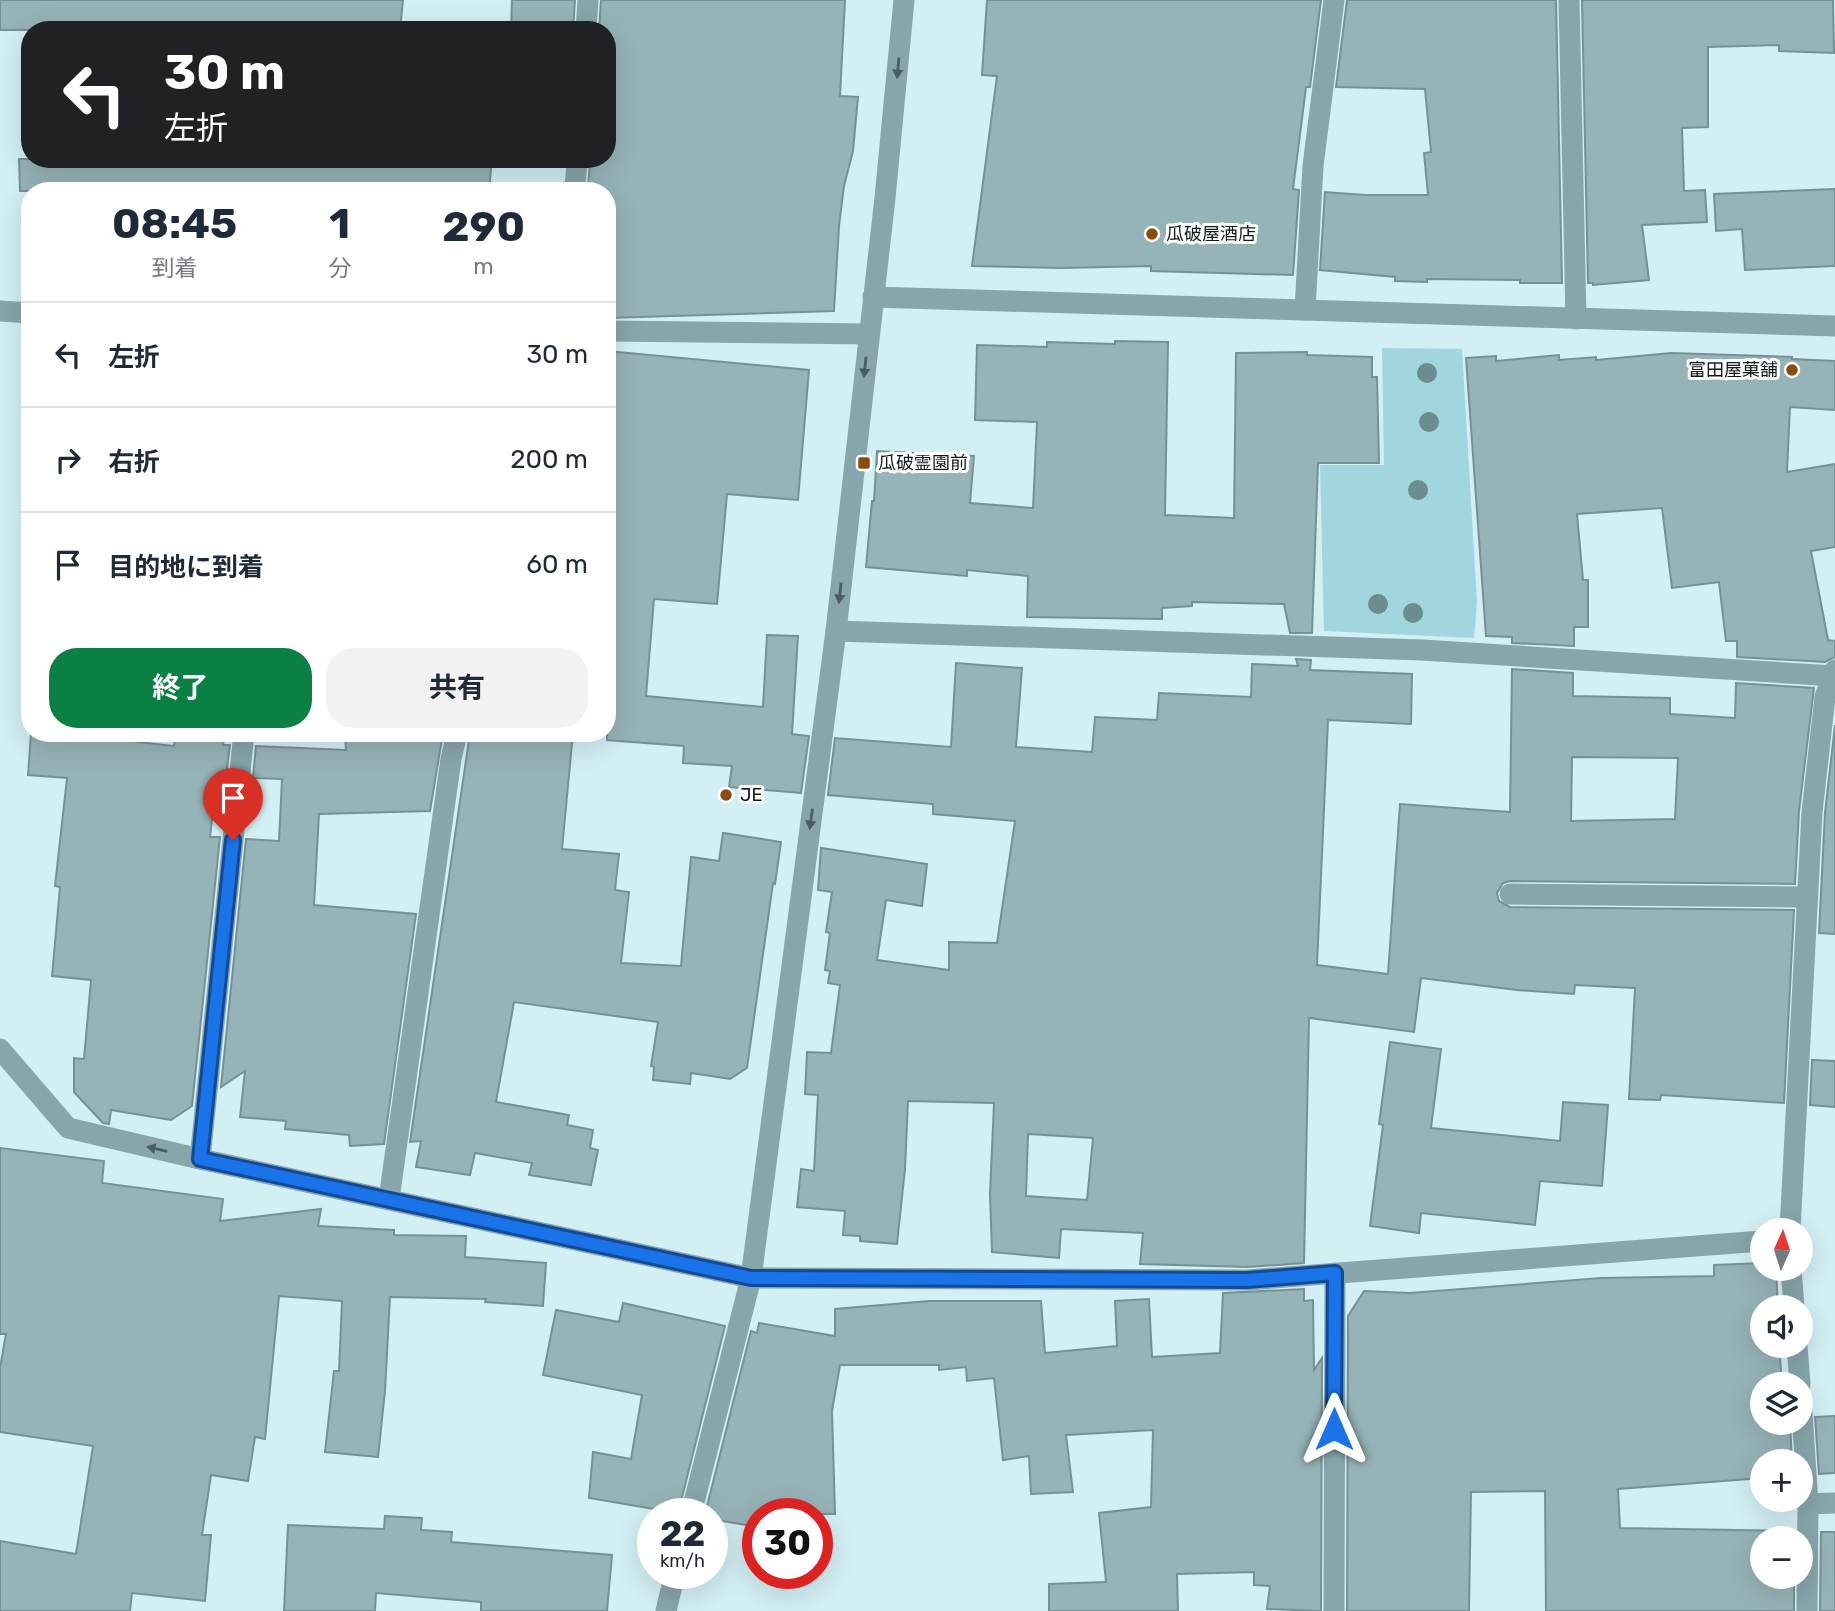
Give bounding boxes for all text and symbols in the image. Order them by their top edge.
text: 30 m [164,43,285,101]
icon: left [49,49,140,140]
one-way arrow [892,57,903,79]
text: 左折 [164,109,228,147]
text: 08:45 [112,199,237,249]
text: 1 [329,199,350,249]
text: 290 [442,202,525,252]
place label: 瓜破屋酒店 [1166,223,1256,245]
marker: 瓜破屋酒店 [1144,226,1160,242]
text: m [473,252,494,280]
text: 到着 [152,254,198,282]
text: 分 [328,254,351,282]
icon: left [49,336,87,374]
text: 30 m [526,339,588,370]
text: 左折 [108,342,160,373]
one-way arrow [859,356,870,378]
place label: 富田屋菓舗 [1688,359,1778,381]
marker: 富田屋菓舗 [1784,362,1800,378]
icon: right [49,441,87,479]
text: 200 m [510,444,588,475]
text: 右折 [108,447,160,478]
place label: 瓜破霊園前 [878,452,968,474]
marker: 瓜破霊園前 [856,455,872,471]
icon: arrive [49,546,87,584]
text: 60 m [526,549,588,580]
text: 目的地に到着 [108,552,264,583]
one-way arrow [835,582,846,604]
button: 終了 [49,648,312,728]
button: 共有 [326,648,588,728]
pin [203,768,263,840]
icon: arrive [214,779,252,817]
place label: JE [740,784,762,806]
marker: JE [718,787,734,803]
one-way arrow [806,808,817,830]
one-way arrow [146,1143,168,1154]
north arrow [1750,1218,1813,1281]
map controls [1750,1218,1813,1589]
button: sound [1750,1295,1813,1358]
button: layers [1750,1372,1813,1435]
position arrow [1297,1392,1371,1466]
button: + [1750,1449,1813,1512]
speed limit sign: 30 [742,1498,833,1589]
text: 22 [660,1513,705,1555]
button: − [1750,1526,1813,1589]
text: km/h [660,1550,705,1572]

